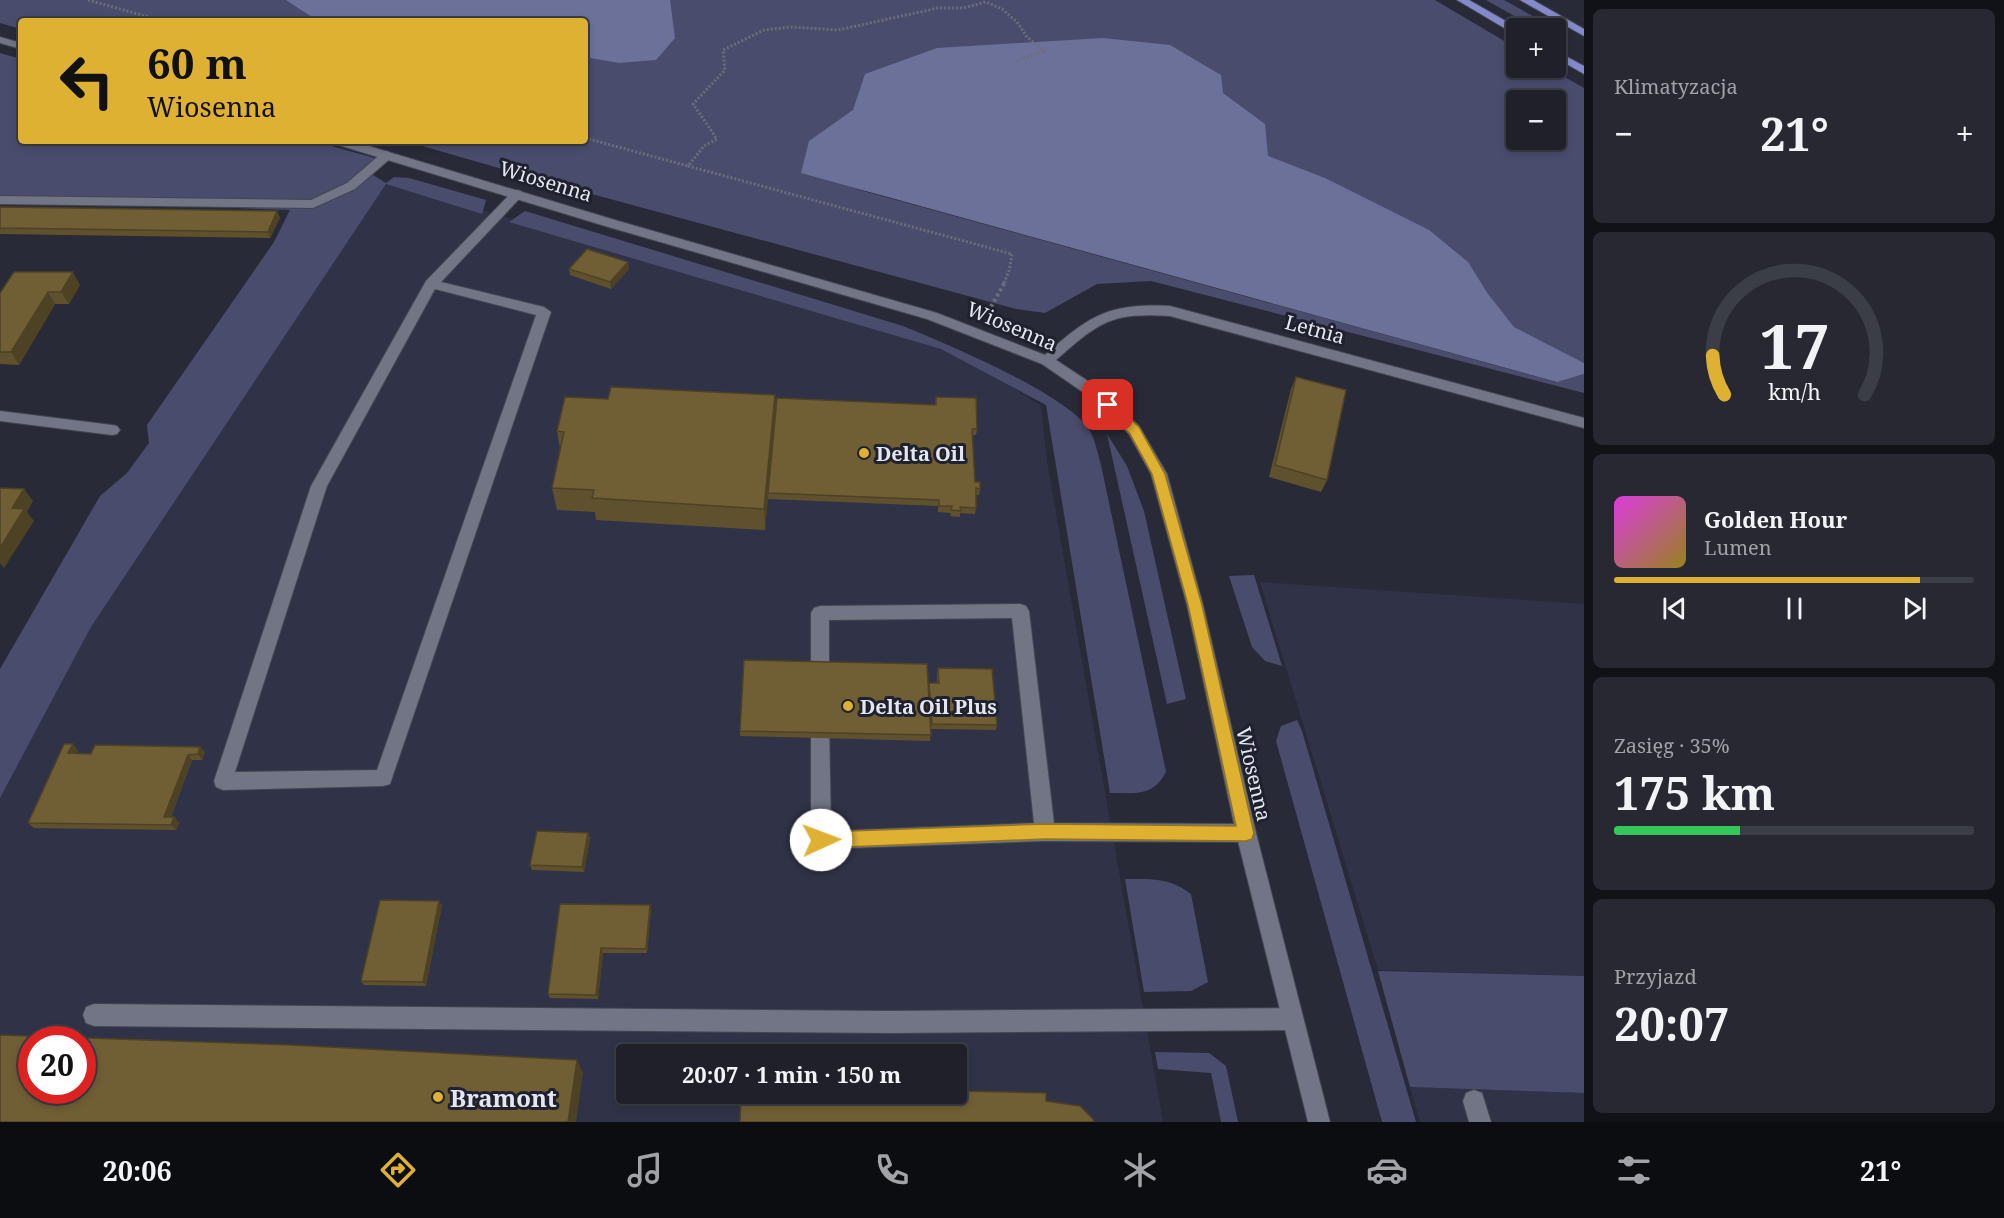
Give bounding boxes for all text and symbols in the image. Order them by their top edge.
map controls [1506,18,1566,150]
button: + [1506,18,1566,78]
text: 60 m [147,34,247,91]
icon: left [48,42,126,120]
text: Klimatyzacja [1614,73,1738,100]
text: Wiosenna [147,88,276,125]
button: − [1506,90,1566,150]
text: 21° [1760,103,1829,164]
text: − [1614,111,1633,156]
text: + [1956,111,1974,156]
street label: Wiosenna [496,154,596,208]
street label: Wiosenna [963,295,1061,357]
text: 17 [1759,303,1829,388]
street label: Letnia [1282,308,1348,350]
text: km/h [1768,378,1821,407]
pin [1082,379,1133,430]
icon: arrive [1091,388,1124,421]
place label: Delta Oil [876,440,965,467]
marker: Delta Oil [857,446,871,460]
text: Golden Hour [1704,504,1847,534]
text: Lumen [1704,534,1772,561]
icon: previous [1658,592,1691,625]
icon: pause [1778,592,1811,625]
icon: next [1898,592,1931,625]
place label: Delta Oil Plus [860,693,997,720]
marker: Delta Oil Plus [841,699,855,713]
street label: Wiosenna [1230,724,1278,824]
text: Zasięg · 35% [1614,732,1730,759]
text: 175 km [1614,762,1775,823]
position arrow [789,808,853,872]
text: Przyjazd [1614,963,1697,990]
text: 20:07 [1614,993,1729,1054]
speed limit sign: 20 [18,1026,96,1104]
text: 20:07 · 1 min · 150 m [682,1059,901,1089]
place label: Bramont [450,1081,557,1114]
marker: Bramont [431,1090,445,1104]
icon: directions [377,1149,419,1191]
icon: music [624,1149,666,1191]
icon: phone [871,1149,913,1191]
icon: climate [1119,1149,1161,1191]
icon: car [1366,1149,1408,1191]
icon: filters [1613,1149,1655,1191]
text: 20:06 [103,1152,172,1189]
text: 21° [1860,1152,1901,1189]

